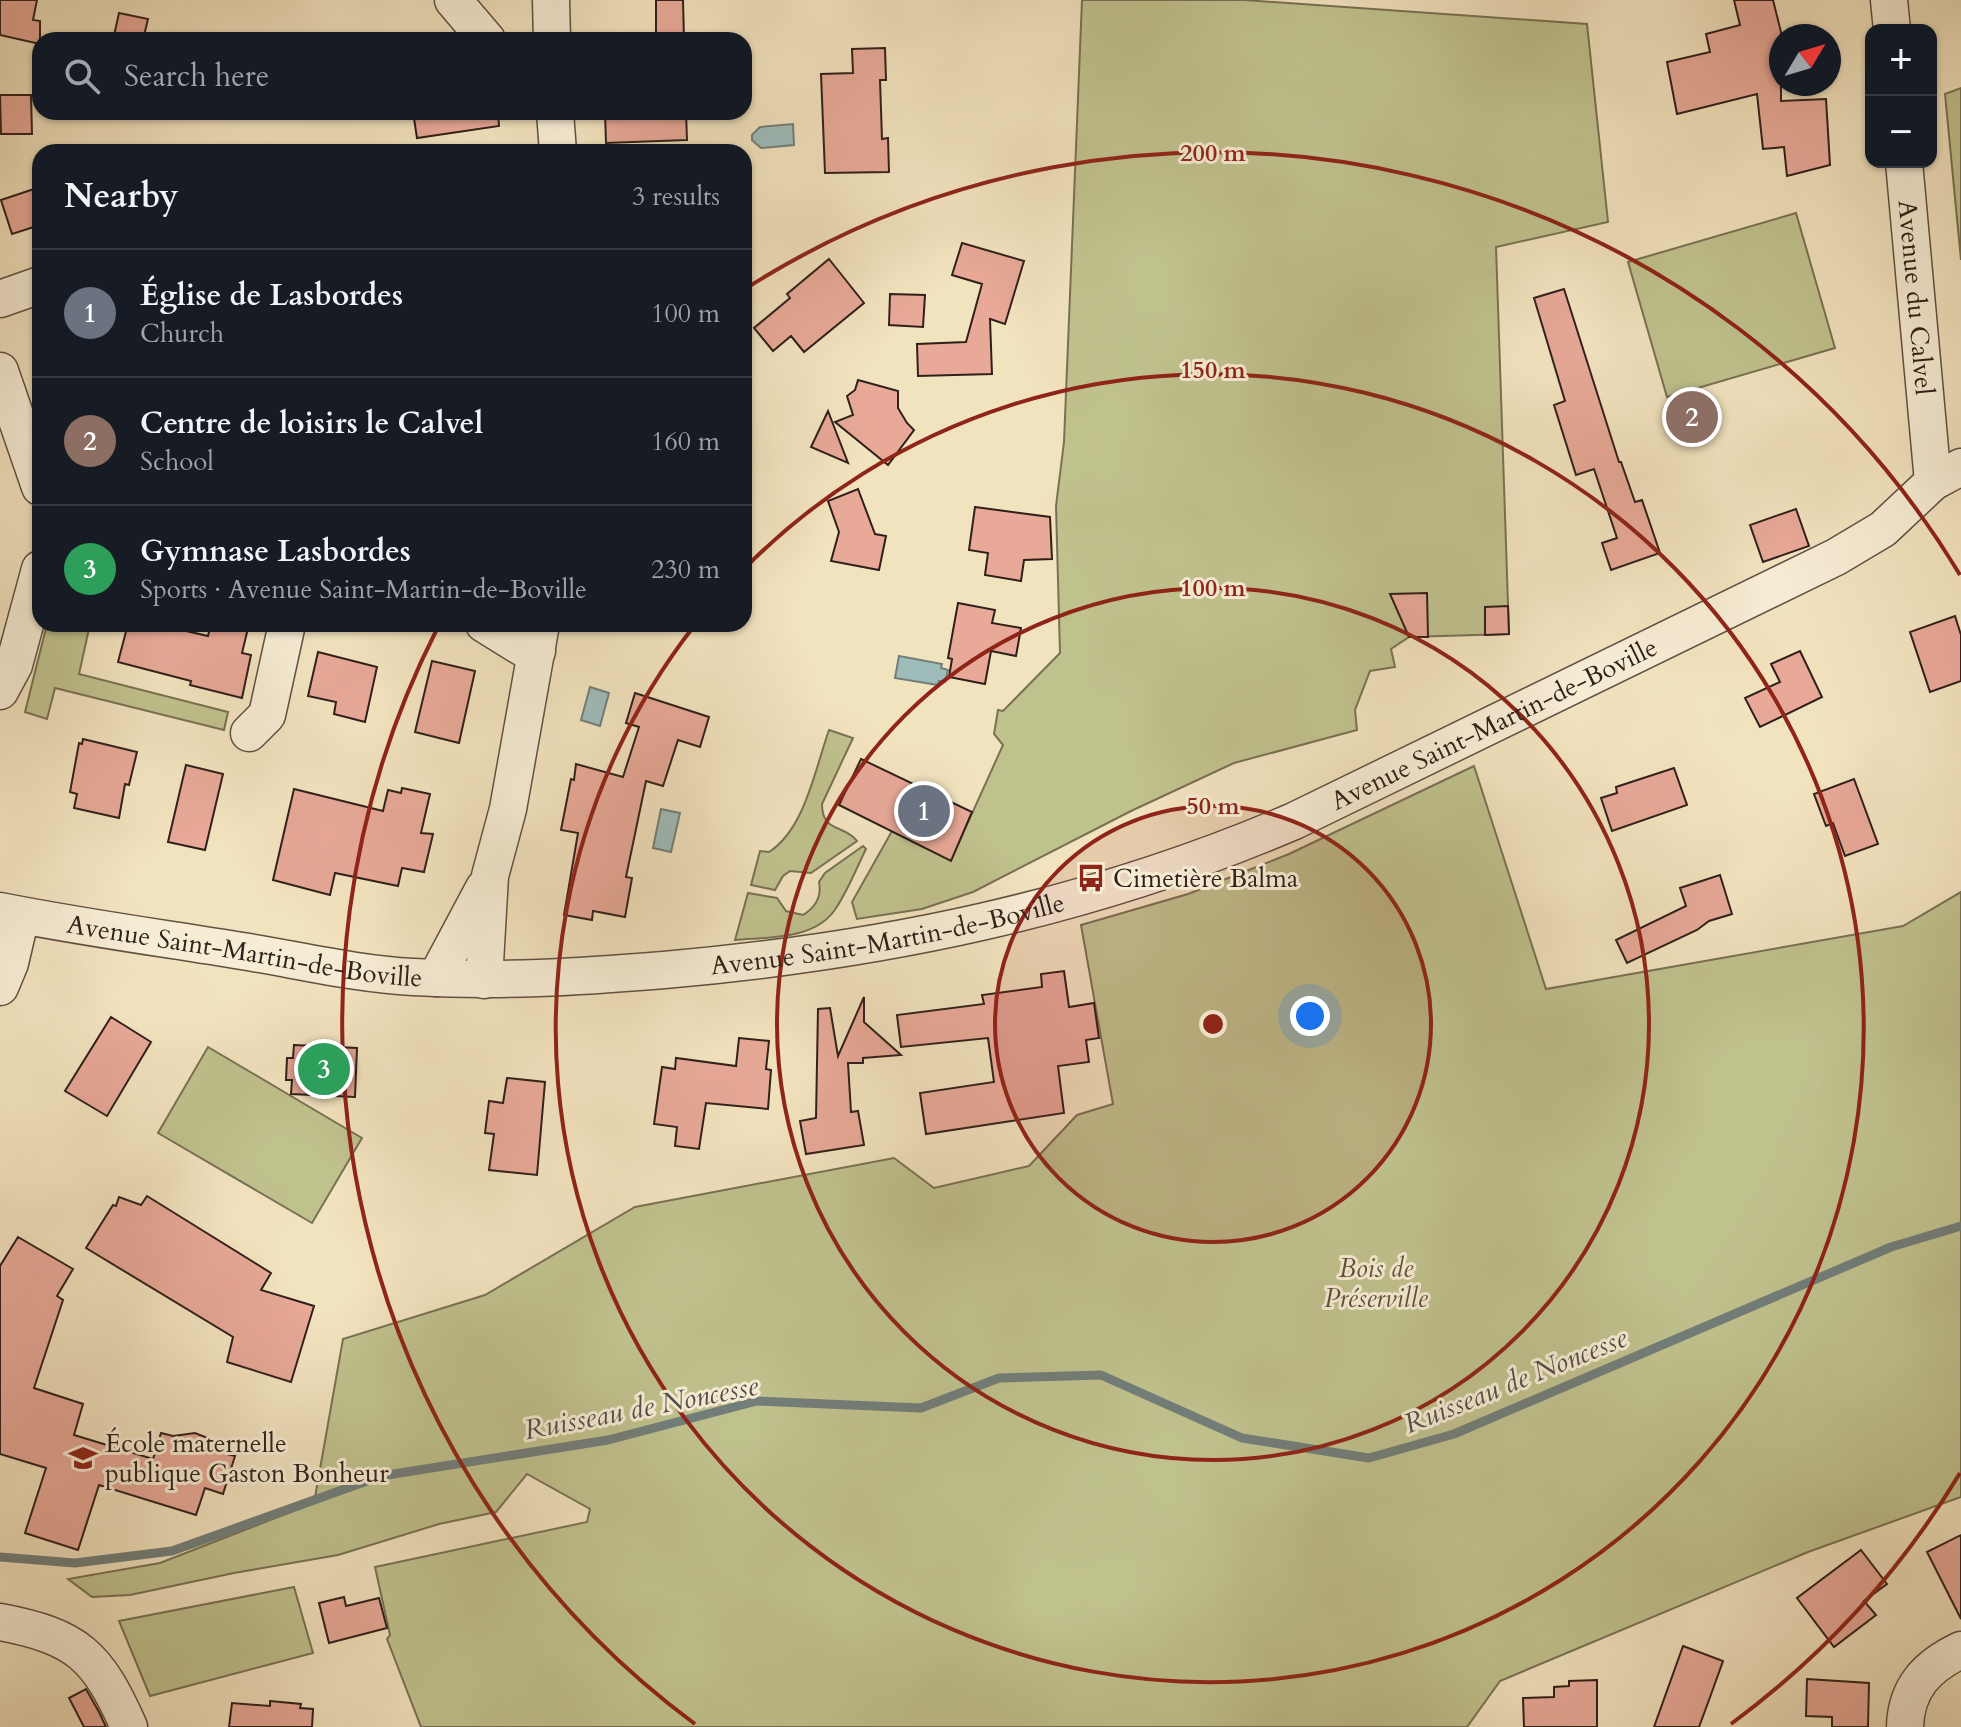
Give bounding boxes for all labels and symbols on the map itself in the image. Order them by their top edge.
north arrow [1769,24,1841,96]
text: 200 m [1180,137,1247,170]
street label: Avenue du Calvel [1890,198,1942,397]
text: 150 m [1180,354,1247,387]
pin: 2 [1666,387,1718,447]
text: 100 m [1180,572,1247,605]
street label: Avenue Saint-Martin-de-Boville [1325,630,1663,819]
pin: 1 [898,781,950,841]
text: 50 m [1186,790,1240,823]
place label: Cimetière Balma [1113,861,1298,896]
bus stop icon: Cimetière Balma [1076,863,1106,893]
street label: Avenue Saint-Martin-de-Boville [709,885,1068,984]
street label: Avenue Saint-Martin-de-Boville [64,907,423,995]
your location [1290,996,1330,1036]
centre of rings [1199,1010,1227,1038]
pin: 3 [298,1039,350,1099]
park label: Bois de Préserville [1324,1251,1429,1316]
water label: Ruisseau de Noncesse [1398,1319,1633,1443]
water label: Ruisseau de Noncesse [521,1367,762,1449]
place label: École maternelle publique Gaston Bonheur [105,1426,389,1491]
school or university icon: École maternelle publique Gaston Bonheur [68,1443,98,1473]

